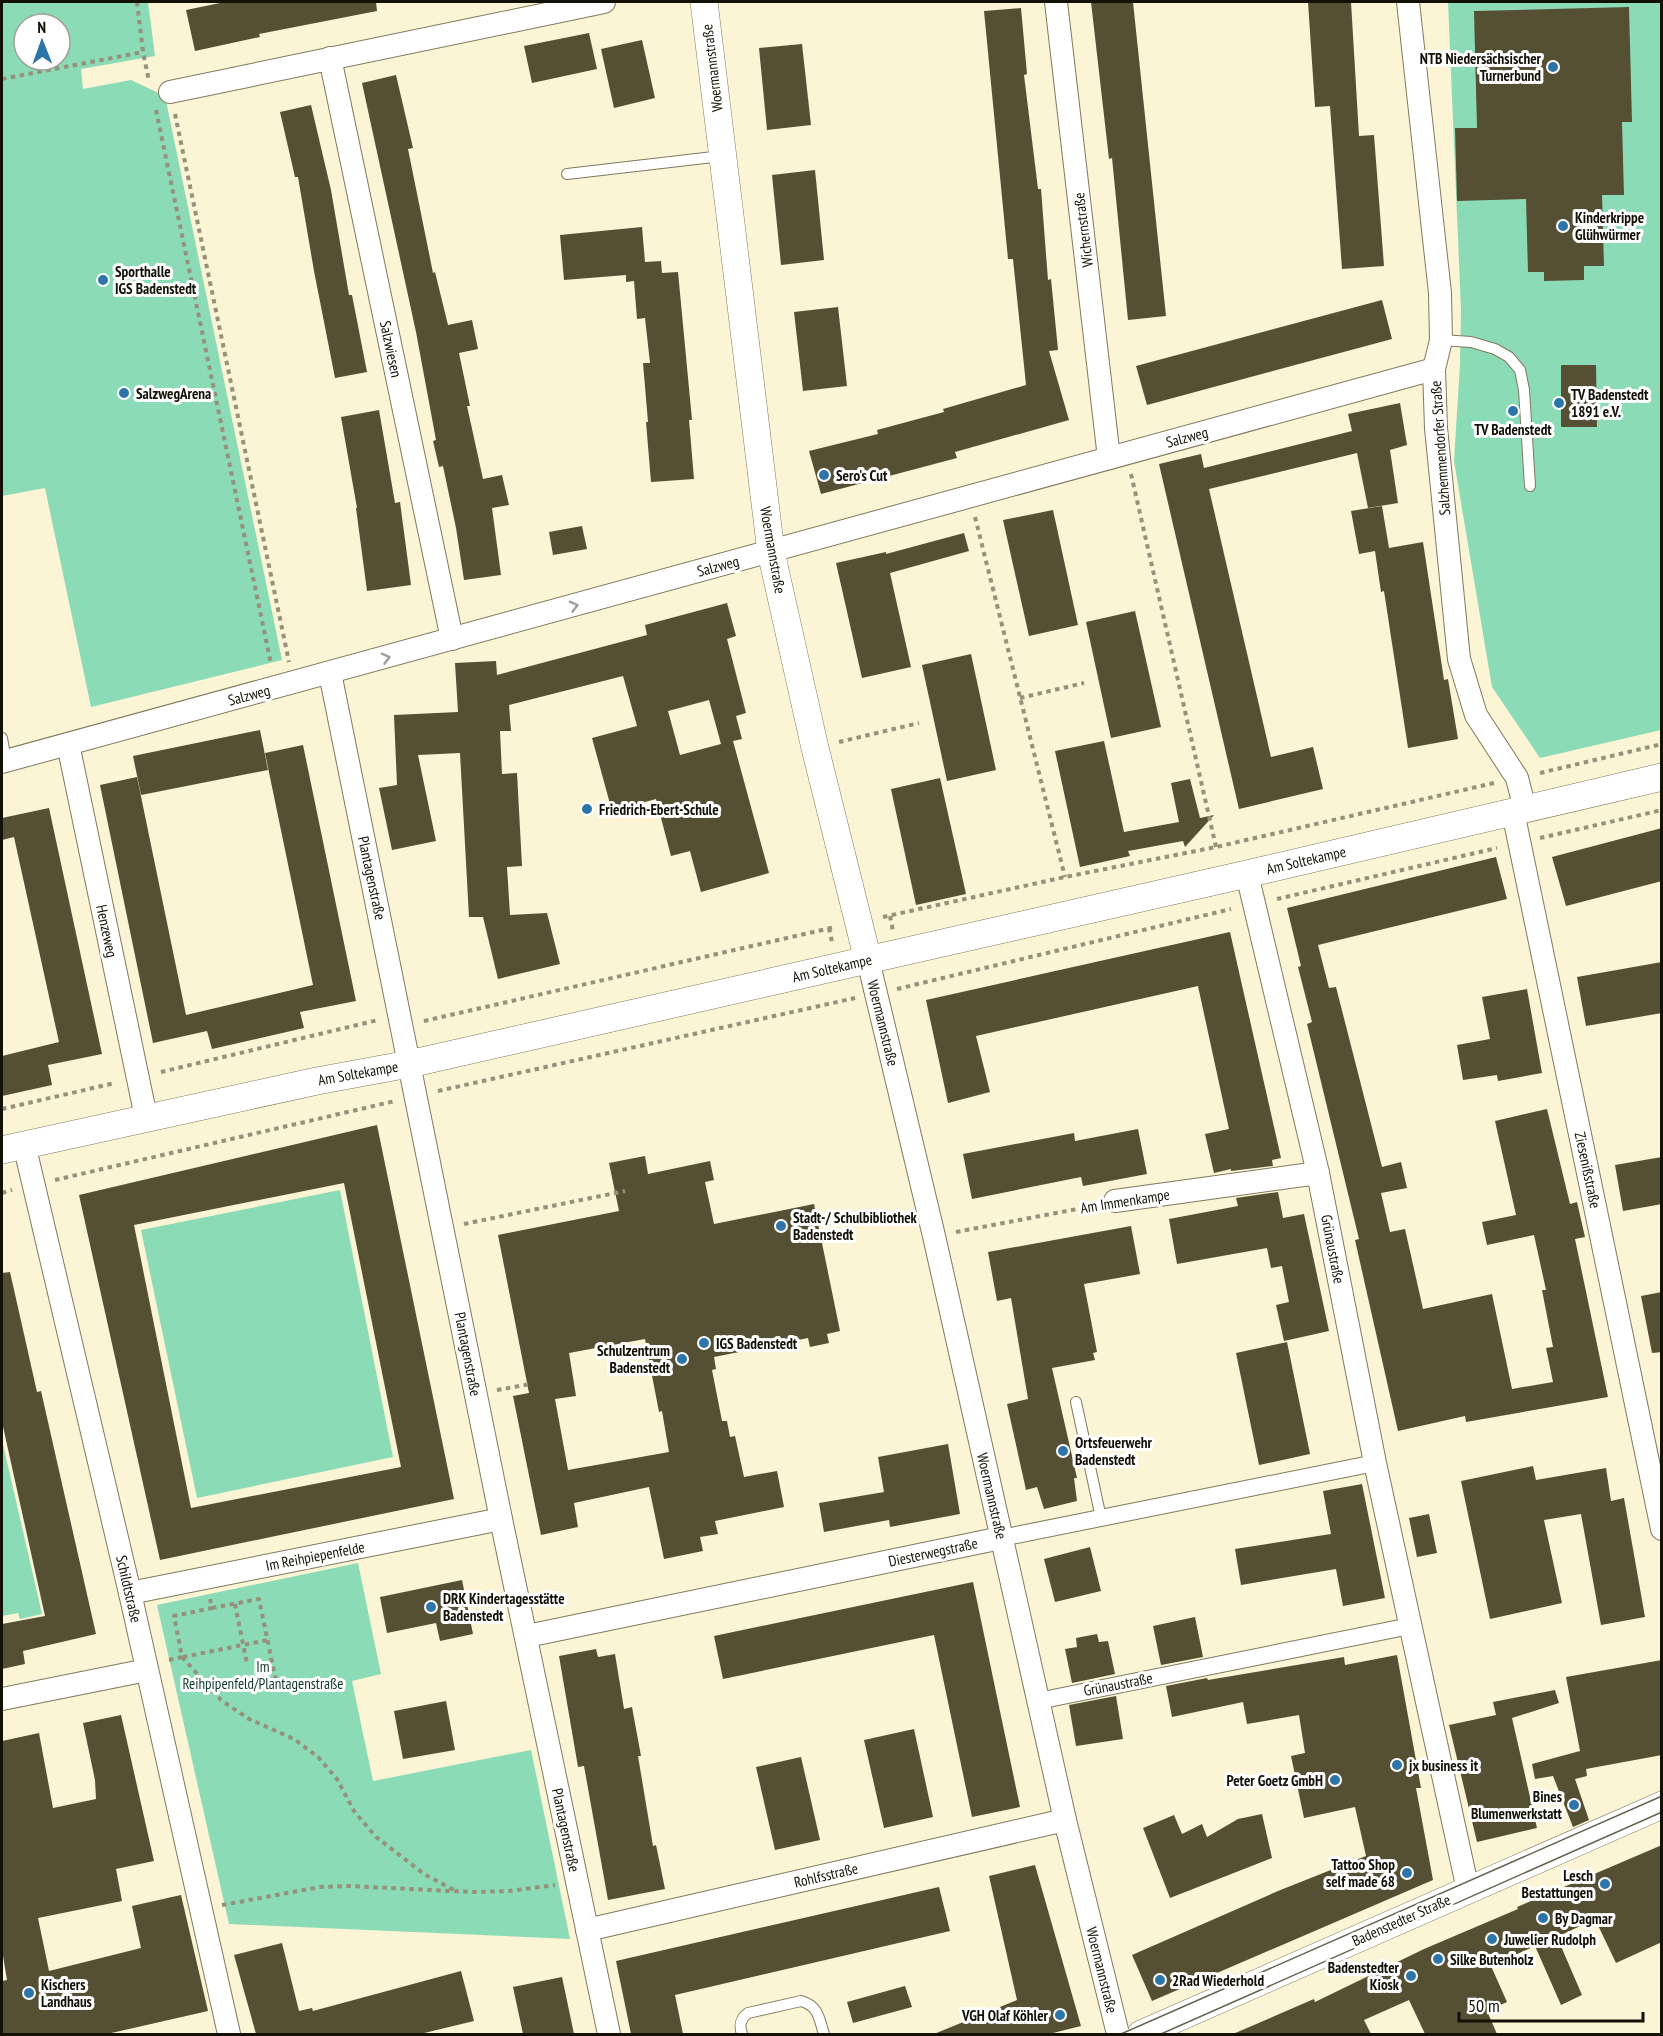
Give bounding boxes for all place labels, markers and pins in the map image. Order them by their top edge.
place label: NTB Niedersächsischer Turnerbund [1420,49,1542,85]
marker: NTB Niedersächsischer Turnerbund [1546,60,1560,74]
place label: Kinderkrippe Glühwürmer [1575,208,1644,244]
marker: Kinderkrippe Glühwürmer [1556,219,1570,233]
place label: Sporthalle IGS Badenstedt [115,262,197,298]
marker: Sporthalle IGS Badenstedt [96,273,110,287]
place label: SalzwegArena [136,384,211,403]
place label: TV Badenstedt 1891 e.V. [1571,385,1649,421]
marker: SalzwegArena [117,386,131,400]
marker: TV Badenstedt 1891 e.V. [1552,396,1566,410]
marker: TV Badenstedt [1506,404,1520,418]
place label: TV Badenstedt [1474,420,1552,439]
place label: Sero's Cut [836,466,888,485]
marker: Sero's Cut [817,468,831,482]
place label: Friedrich-Ebert-Schule [599,800,719,819]
marker: Friedrich-Ebert-Schule [580,802,594,816]
place label: Stadt-/ Schulbibliothek Badenstedt [793,1208,918,1244]
marker: Stadt-/ Schulbibliothek Badenstedt [774,1219,788,1233]
place label: IGS Badenstedt [716,1334,798,1353]
marker: IGS Badenstedt [697,1336,711,1350]
place label: Schulzentrum Badenstedt [597,1341,671,1377]
marker: Schulzentrum Badenstedt [675,1352,689,1366]
place label: Ortsfeuerwehr Badenstedt [1075,1433,1153,1469]
marker: Ortsfeuerwehr Badenstedt [1056,1444,1070,1458]
place label: DRK Kindertagesstätte Badenstedt [443,1589,565,1625]
marker: DRK Kindertagesstätte Badenstedt [424,1600,438,1614]
place label: jx business it [1408,1756,1479,1775]
marker: jx business it [1390,1758,1404,1772]
place label: Peter Goetz GmbH [1226,1771,1323,1790]
marker: Peter Goetz GmbH [1328,1773,1342,1787]
place label: Bines Blumenwerkstatt [1471,1787,1563,1823]
marker: Bines Blumenwerkstatt [1567,1798,1581,1812]
place label: Tattoo Shop self made 68 [1326,1855,1395,1891]
marker: Tattoo Shop self made 68 [1400,1866,1414,1880]
place label: Lesch Bestattungen [1522,1866,1593,1902]
marker: Lesch Bestattungen [1598,1877,1612,1891]
place label: By Dagmar [1555,1909,1613,1928]
marker: By Dagmar [1536,1911,1550,1925]
place label: Juwelier Rudolph [1503,1930,1596,1949]
marker: Juwelier Rudolph [1485,1932,1499,1946]
place label: Silke Butenholz [1450,1950,1534,1969]
marker: Silke Butenholz [1431,1952,1445,1966]
place label: Badenstedter Kiosk [1328,1958,1400,1994]
marker: Badenstedter Kiosk [1404,1969,1418,1983]
place label: 2Rad Wiederhold [1172,1971,1264,1990]
marker: 2Rad Wiederhold [1153,1973,1167,1987]
place label: Kischers Landhaus [41,1975,92,2011]
marker: Kischers Landhaus [22,1986,36,2000]
place label: VGH Olaf Köhler [961,2006,1049,2025]
marker: VGH Olaf Köhler [1053,2008,1067,2022]

